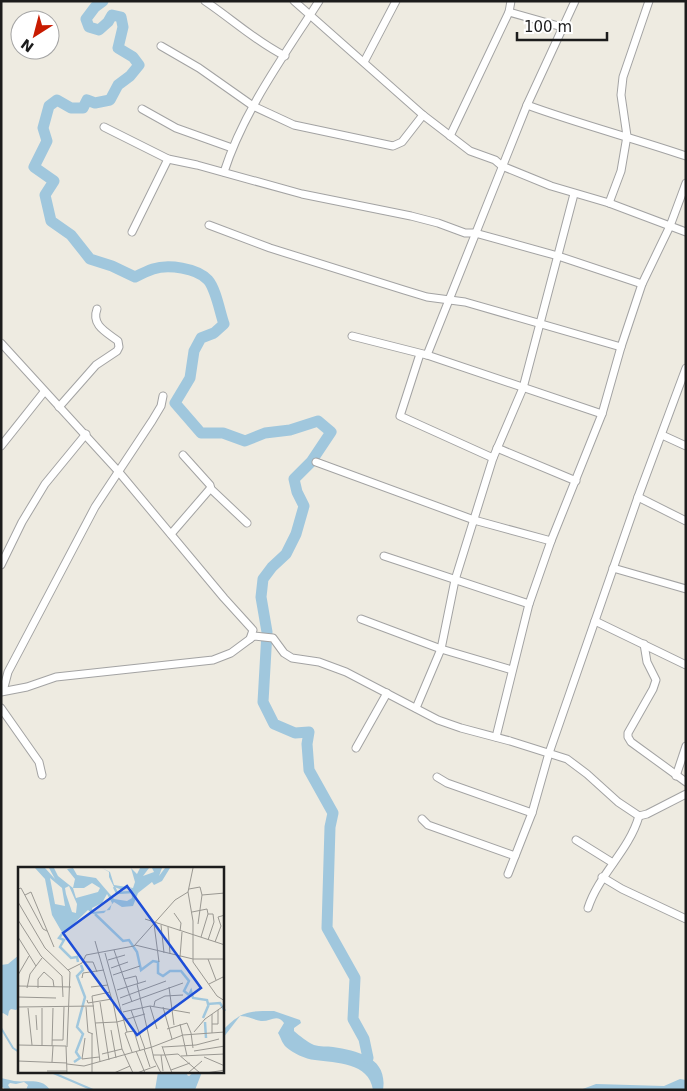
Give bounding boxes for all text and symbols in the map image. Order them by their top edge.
north arrow [10,10,60,60]
scale bar [517,10,607,42]
text: 100 m [524,18,572,36]
text: N [18,36,37,55]
inset map [18,867,224,1074]

